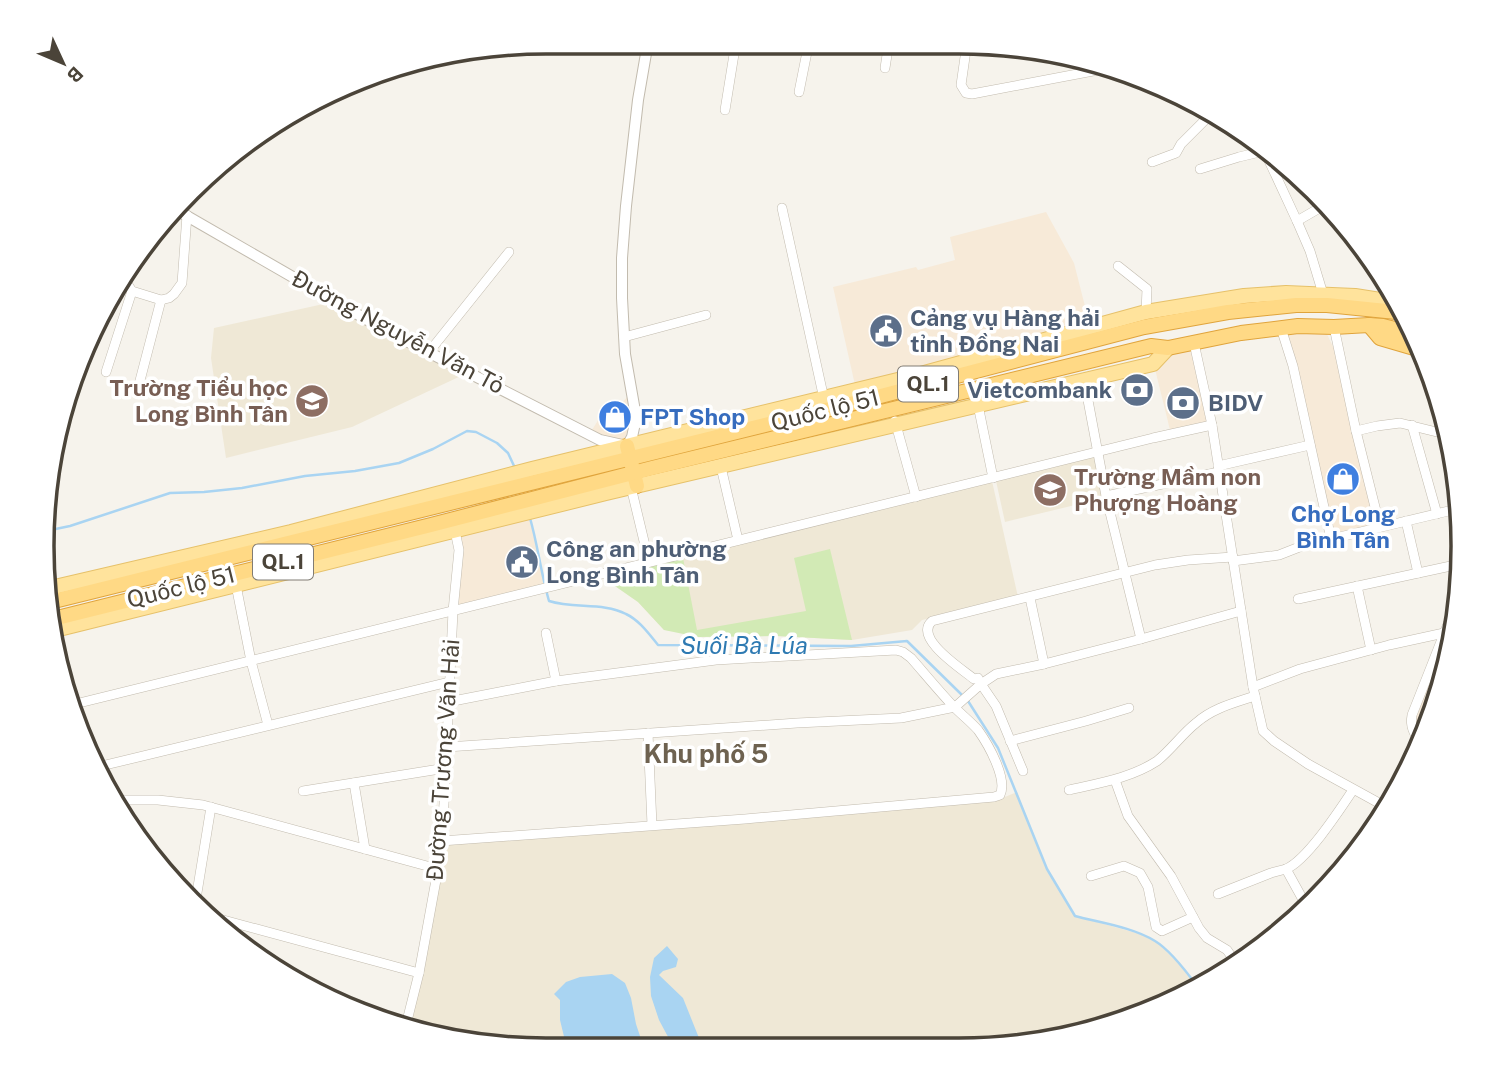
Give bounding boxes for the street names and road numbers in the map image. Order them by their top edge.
street label: Đường Nguyễn Văn Tỏ [287,264,509,399]
road number: QL.1 [898,366,958,402]
street label: Quốc lộ 51 [768,383,882,436]
road number: QL.1 [253,544,313,580]
street label: Quốc lộ 51 [124,560,238,613]
street label: Đường Trương Văn Hải [421,638,464,882]

